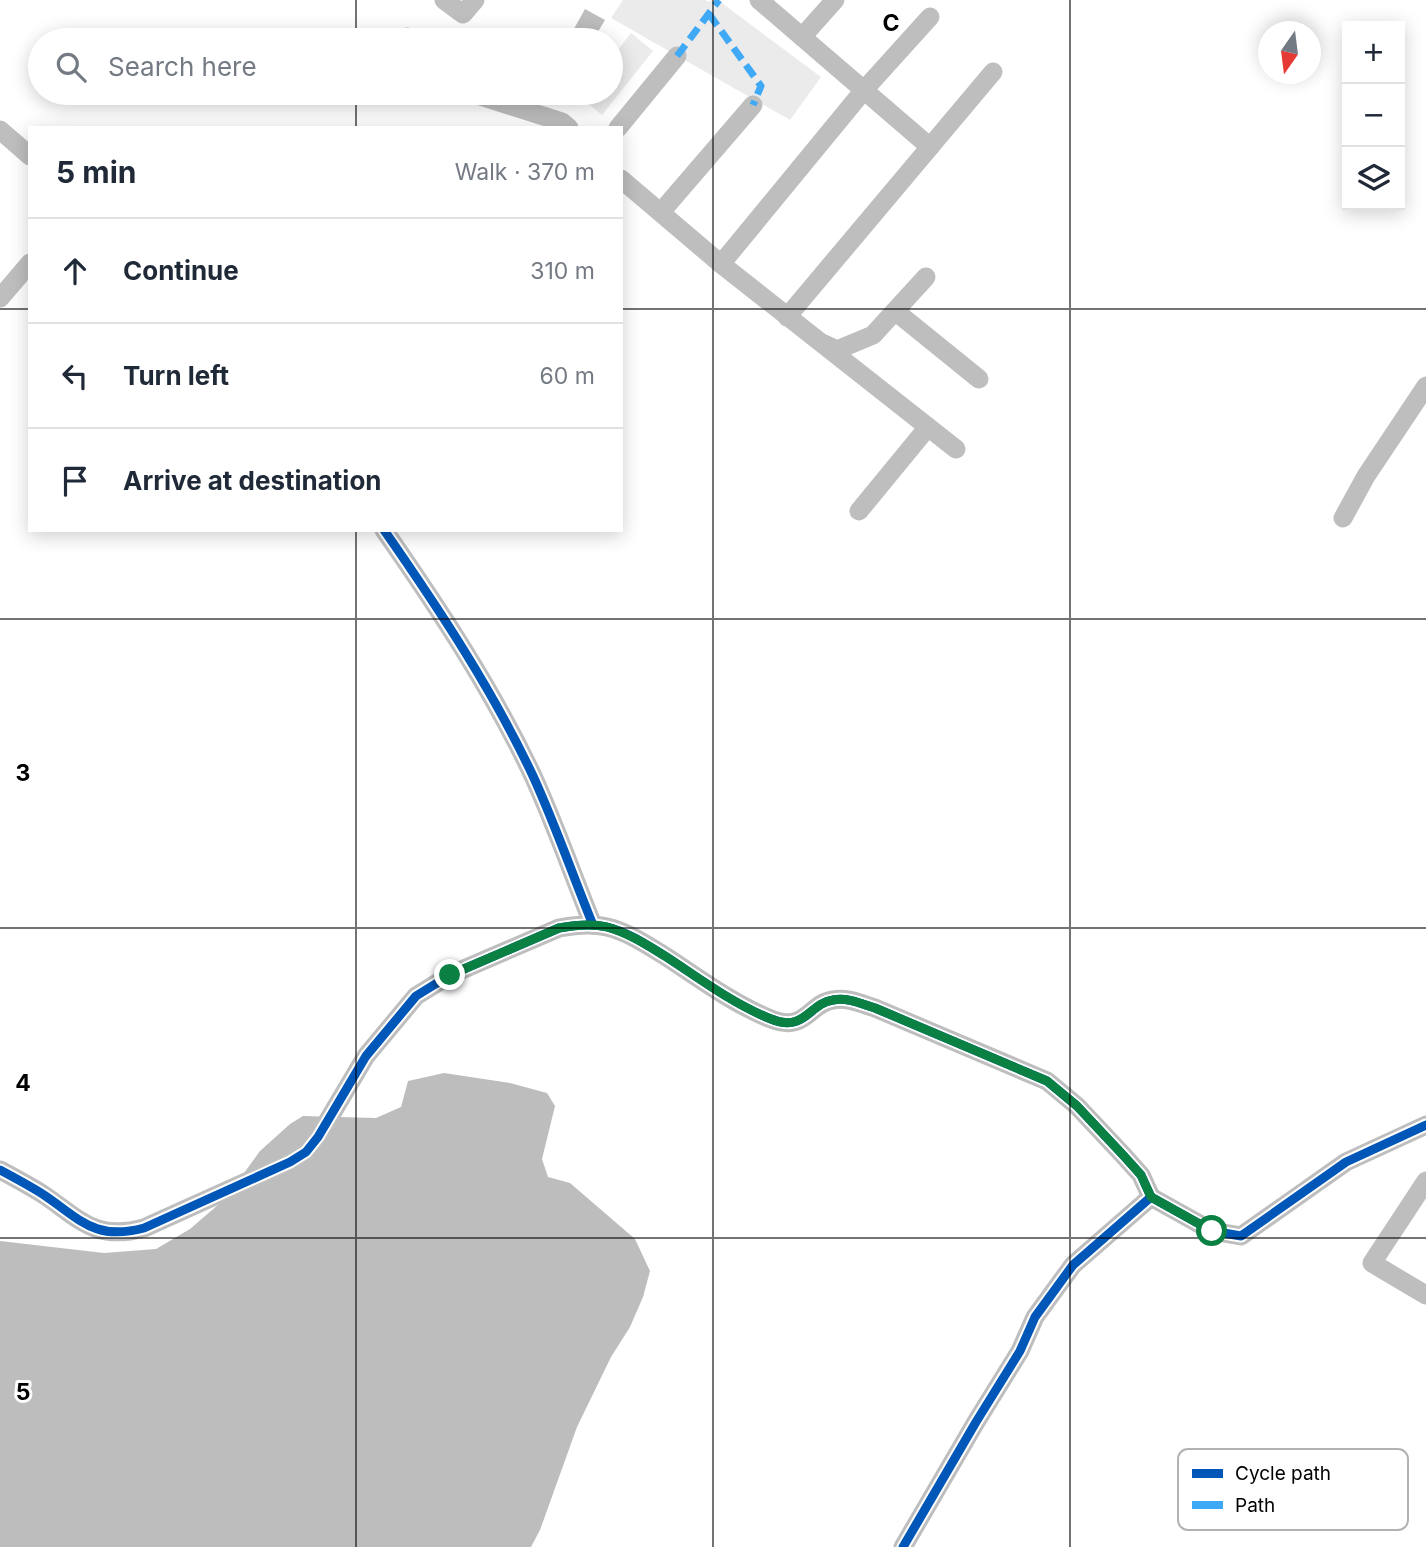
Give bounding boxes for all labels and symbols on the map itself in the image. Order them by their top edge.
text: C [882,9,900,37]
north arrow [1258,21,1321,84]
text: 3 [16,759,30,787]
route end [434,959,465,990]
text: 4 [15,1069,31,1097]
route start [1196,1215,1227,1246]
text: 5 [16,1378,30,1406]
legend [1178,1449,1408,1530]
text: Cycle path [1235,1462,1331,1485]
text: Path [1235,1494,1275,1517]

